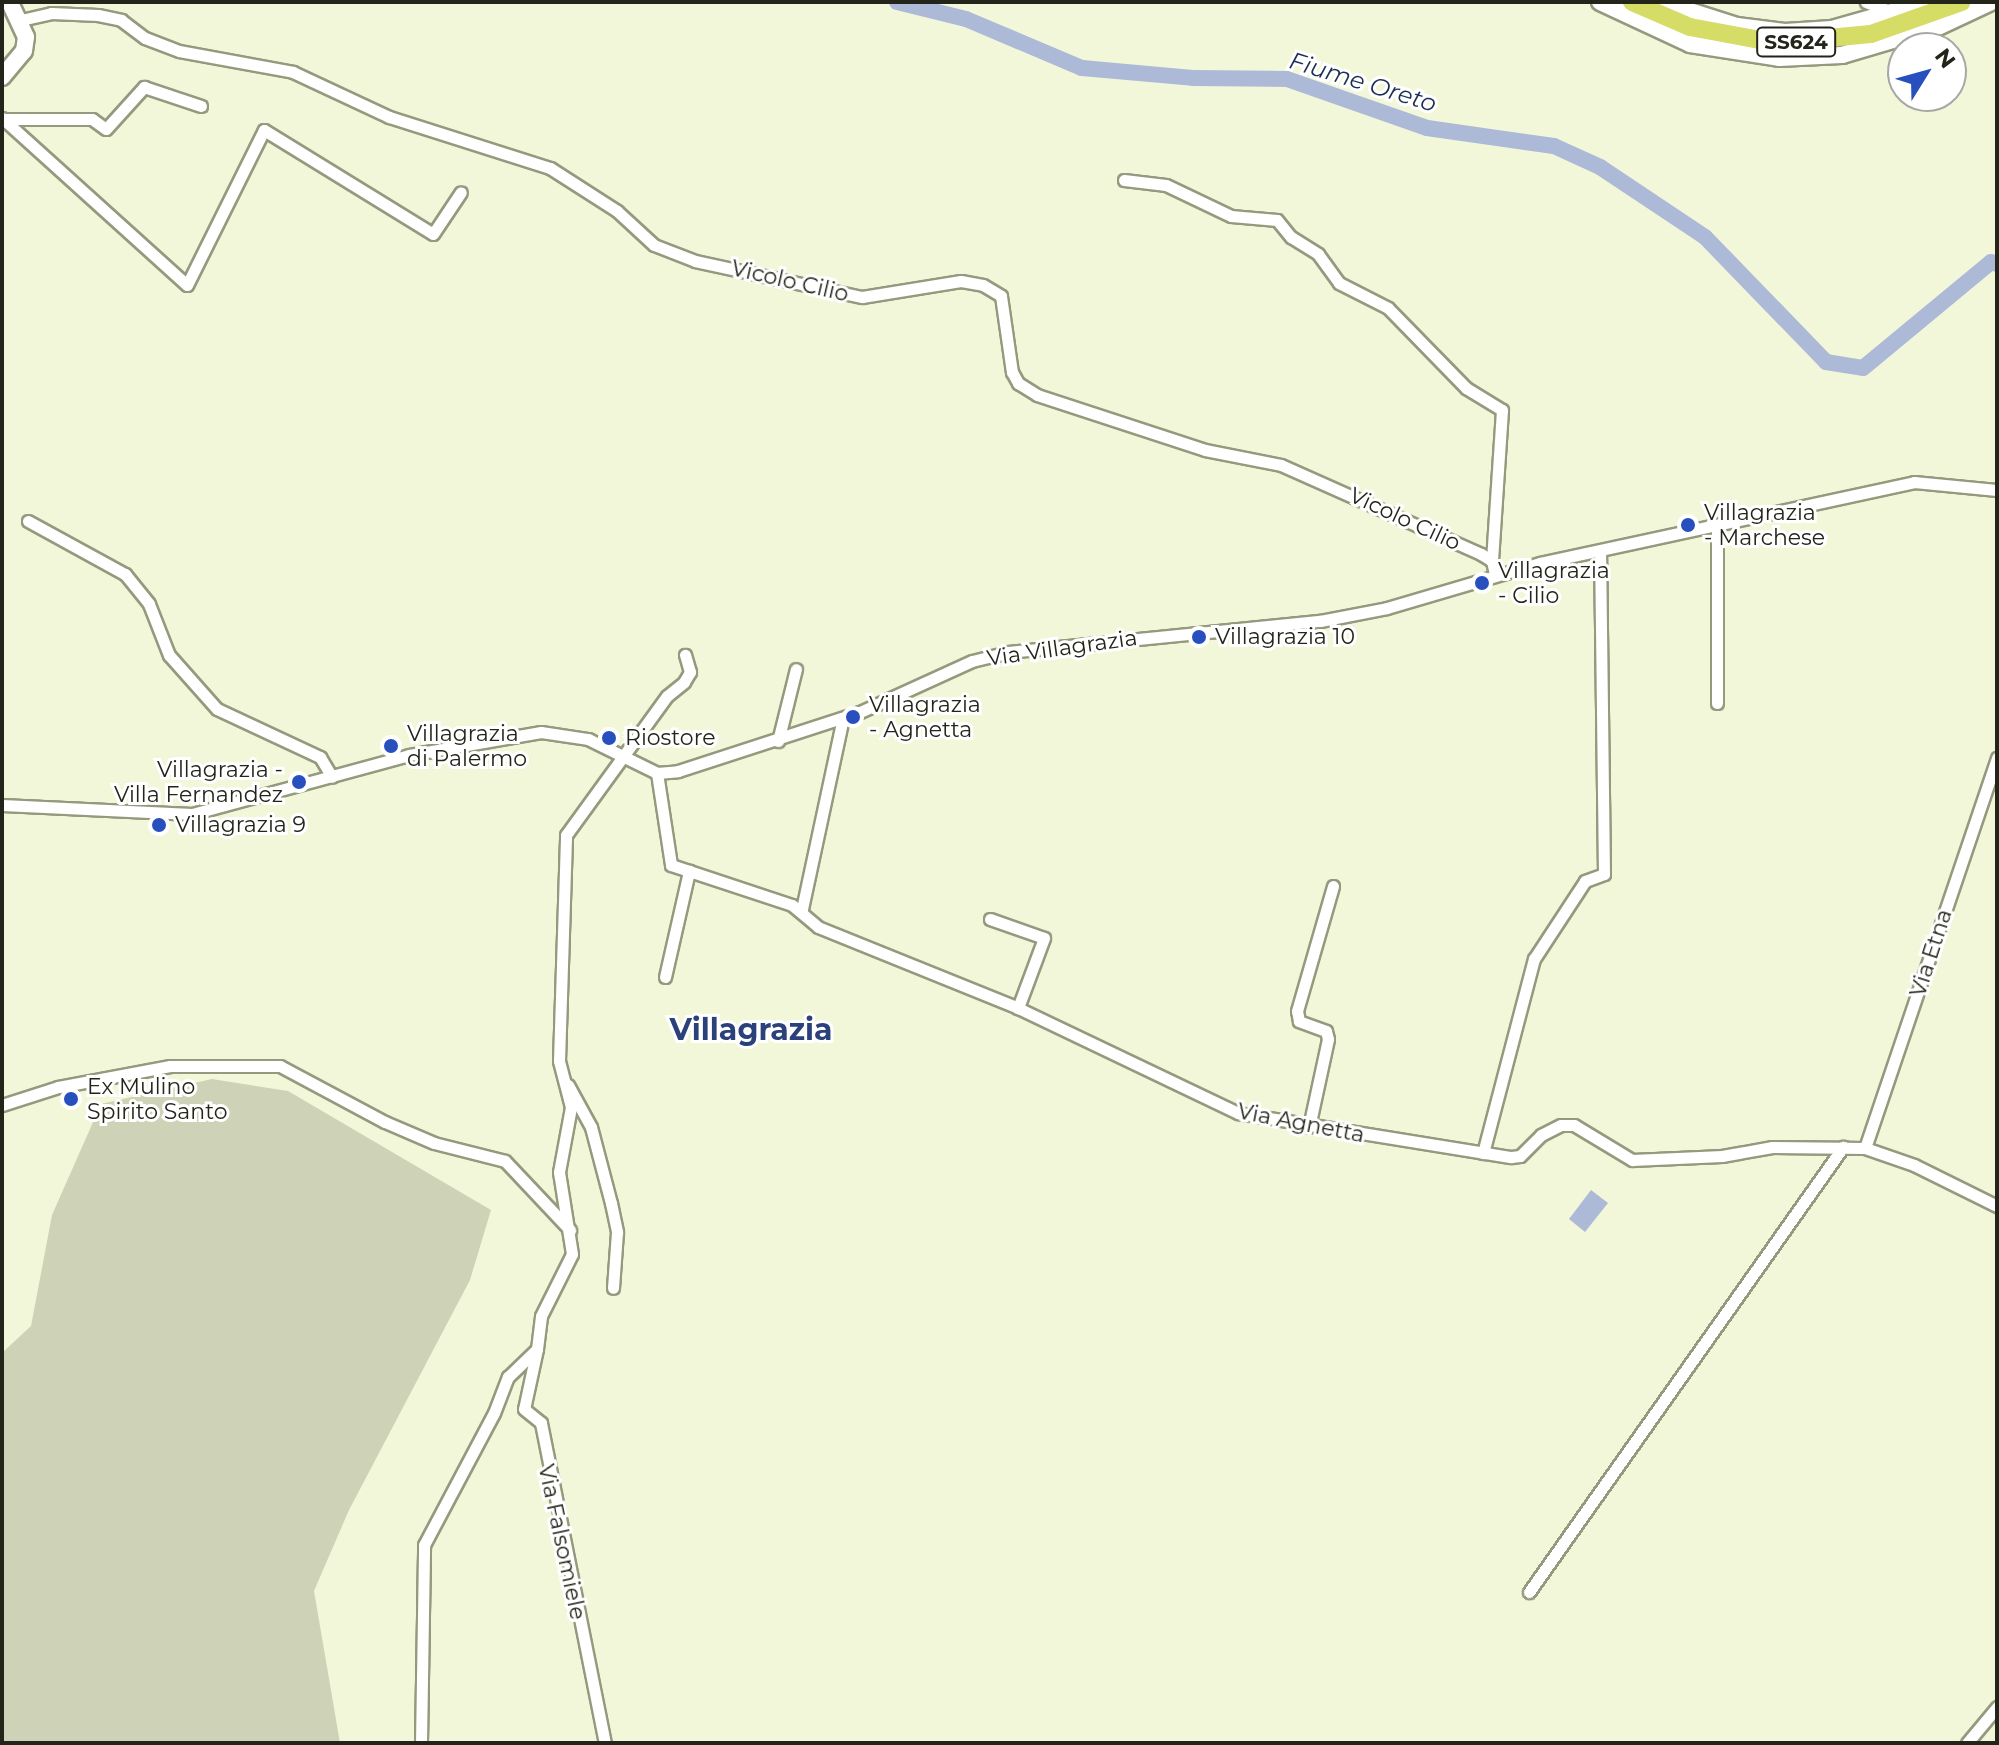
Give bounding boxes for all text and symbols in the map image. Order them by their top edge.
road number: SS624 [1756,26,1836,58]
north arrow [1887,32,1967,112]
text: N [1929,43,1961,74]
water label: Fiume Oreto [1286,46,1440,118]
street label: Vicolo Cilio [729,255,851,307]
street label: Vicolo Cilio [1345,482,1465,556]
place label: Villagrazia - Marchese [1704,499,1825,550]
marker: Villagrazia - Marchese [1679,516,1697,534]
place label: Villagrazia - Cilio [1498,557,1610,608]
marker: Villagrazia - Cilio [1473,574,1491,592]
street label: Via Villagrazia [985,624,1139,672]
place label: Villagrazia 10 [1215,624,1355,650]
marker: Villagrazia 10 [1190,628,1208,646]
place label: Villagrazia - Agnetta [869,691,981,742]
marker: Villagrazia - Agnetta [844,708,862,726]
place label: Villagrazia di Palermo [407,720,527,772]
place label: Riostore [625,725,715,751]
marker: Riostore [600,729,618,747]
marker: Villagrazia di Palermo [382,737,400,755]
place label: Villagrazia - Villa Fernandez [114,756,283,808]
marker: Villagrazia - Villa Fernandez [290,773,308,791]
place label: Villagrazia 9 [175,812,306,838]
marker: Villagrazia 9 [150,816,168,834]
street label: Via Etna [1904,906,1958,1000]
district label: Villagrazia [669,1012,833,1048]
place label: Ex Mulino Spirito Santo [87,1073,228,1124]
marker: Ex Mulino Spirito Santo [62,1090,80,1108]
street label: Via Agnetta [1235,1098,1367,1148]
street label: Via Falsomiele [533,1462,591,1622]

